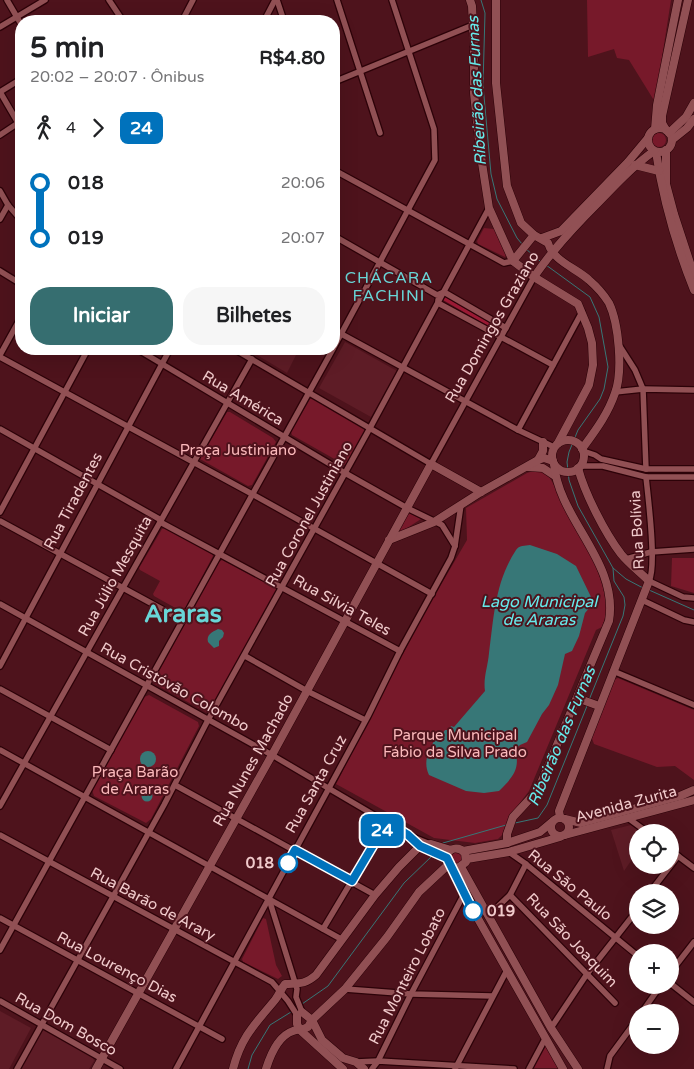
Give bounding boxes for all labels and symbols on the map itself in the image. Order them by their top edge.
water label: Ribeirão das Furnas [463,14,491,166]
street label: Rua Domingos Graziano [441,248,543,406]
district label: CHÁCARA FACHINI [345,268,433,306]
street label: Rua América [199,367,287,429]
street label: Rua Coronel Justiniano [261,438,357,590]
park label: Praça Justiniano [180,441,296,459]
street label: Rua Tiradentes [40,449,106,553]
street label: Rua Bolívia [626,490,648,570]
street label: Rua Júlio Mesquita [74,512,156,640]
street label: Rua Silvia Teles [290,571,394,639]
water label: Lago Municipal de Araras [481,592,599,630]
district label: Araras [144,599,222,629]
street label: Rua Cristóvão Colombo [97,639,253,735]
water label: Ribeirão das Furnas [523,662,601,809]
street label: Rua Nunes Machado [209,691,297,829]
park label: Parque Municipal Fábio da Silva Prado [383,726,527,761]
street label: Rua Santa Cruz [282,732,350,836]
park label: Praça Barão de Araras [92,763,178,798]
street label: Avenida Zurita [573,782,679,826]
line badge: 24 [360,814,404,846]
street label: Rua São Paulo [524,846,616,924]
marker: 018 [278,853,298,873]
place label: 018 [246,854,275,872]
street label: Rua Barão de Arary [87,863,219,945]
street label: Rua São Joaquim [523,889,621,991]
marker: 019 [463,901,483,921]
place label: 019 [487,902,515,920]
street label: Rua Monteiro Lobato [365,905,449,1047]
street label: Rua Lourenço Dias [54,928,180,1006]
street label: Rua Dom Bosco [12,989,120,1059]

